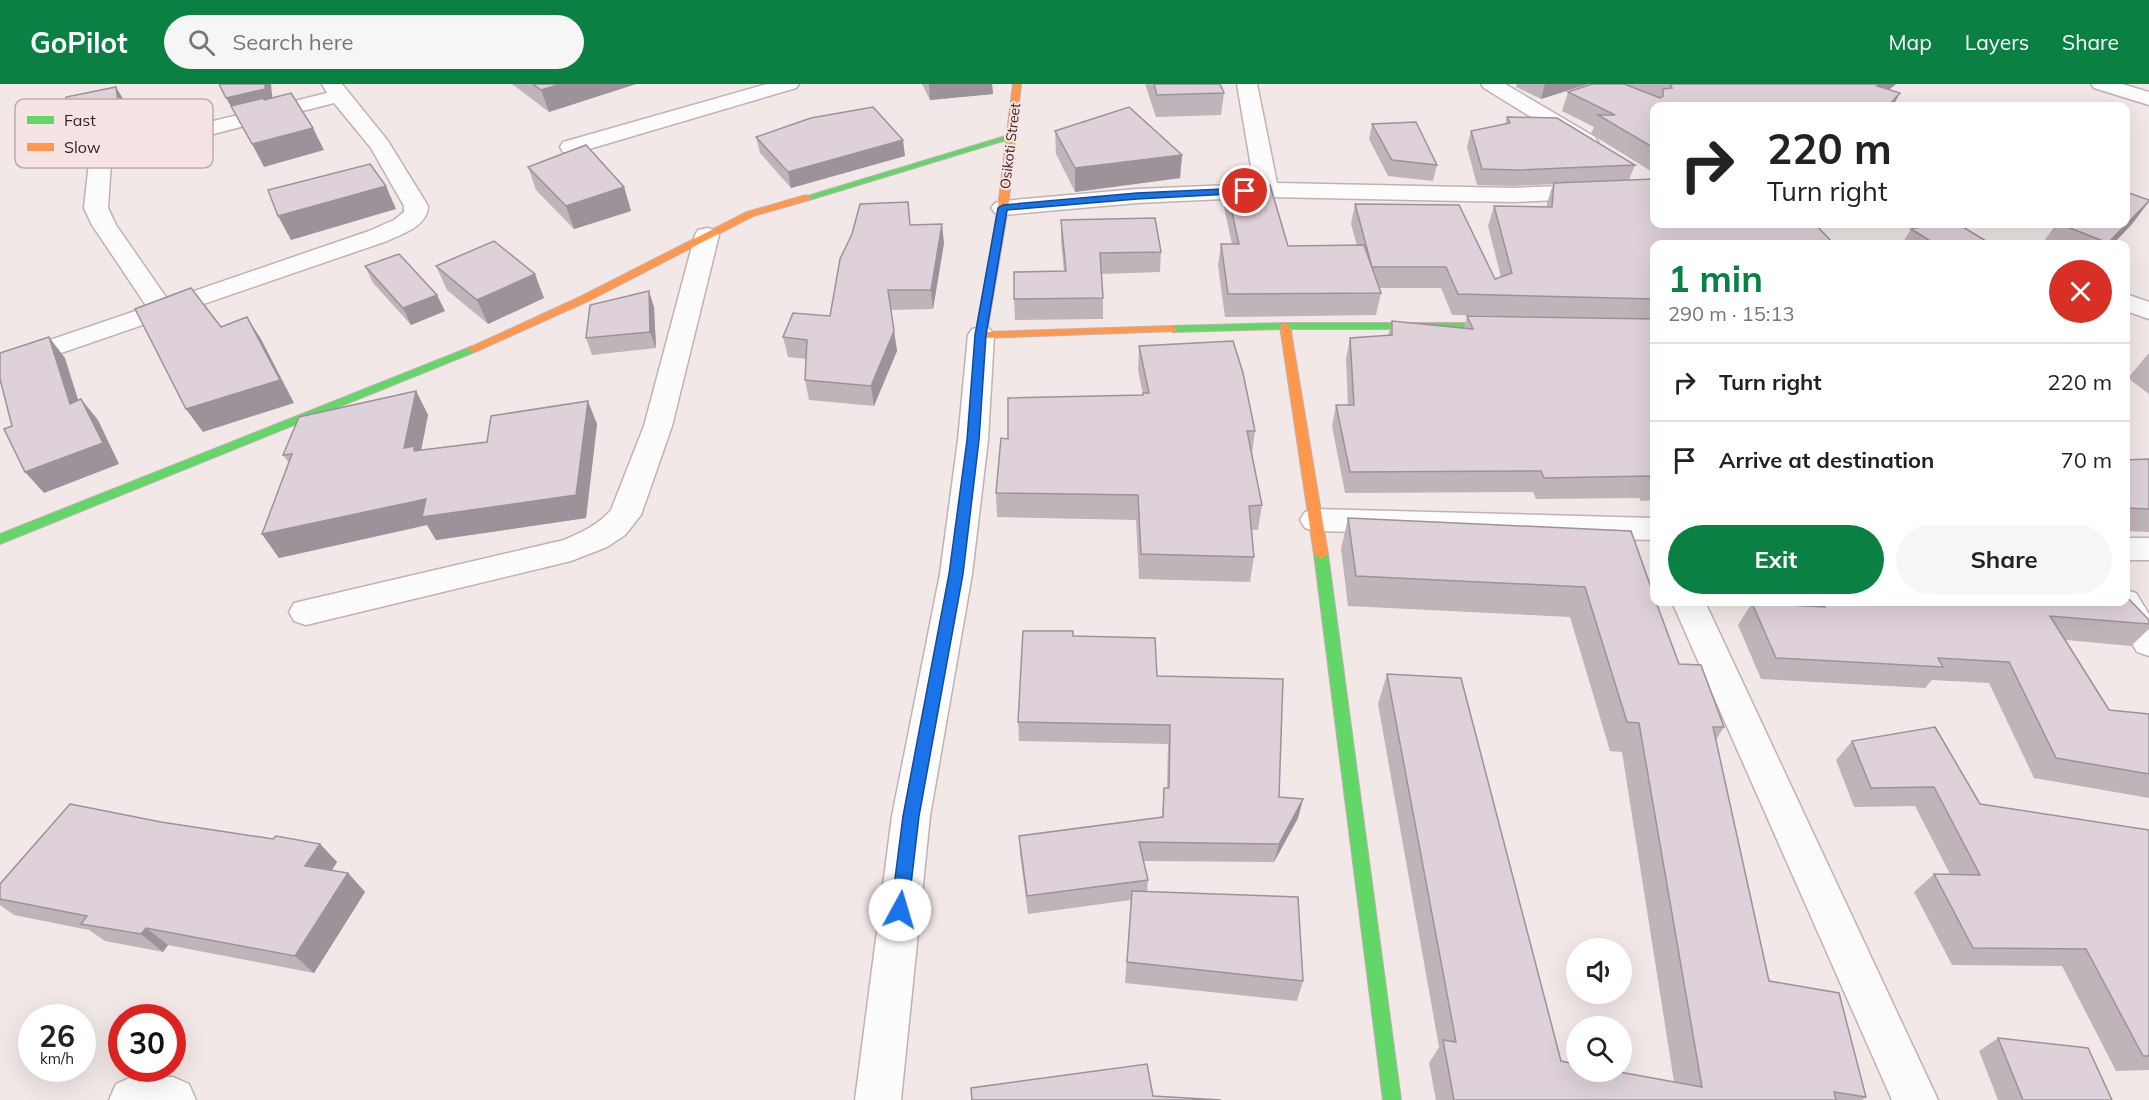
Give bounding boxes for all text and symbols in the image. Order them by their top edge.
search box [164,15,584,69]
text: GoPilot [30,25,128,60]
icon: search [185,26,218,59]
text: Search here [233,28,354,56]
text: Map [1889,29,1932,55]
text: Layers [1965,29,2029,55]
text: Share [2062,29,2119,55]
legend [15,99,213,168]
street label: Osikoti Street [996,102,1024,190]
text: Fast [64,110,96,130]
text: 220 m [1767,122,1892,175]
icon: right [1668,126,1746,204]
text: Slow [64,137,101,157]
pin [1219,165,1270,216]
icon: arrive [1228,174,1261,207]
text: Turn right [1767,174,1887,208]
text: 1 min [1668,256,1763,301]
button: close [2049,260,2112,323]
text: 290 m · 15:13 [1668,301,1794,326]
icon: right [1668,366,1701,399]
text: Turn right [1719,368,1822,396]
text: 220 m [2047,368,2112,396]
icon: arrive [1668,444,1701,477]
text: Arrive at destination [1719,446,1934,474]
text: 70 m [2061,446,2112,474]
button: Exit [1668,525,1884,594]
button: Share [1896,525,2112,594]
position arrow [868,878,932,942]
map controls [1566,938,1632,1082]
button: sound [1566,938,1632,1004]
speed limit sign: 30 [108,1004,186,1082]
button: search [1566,1016,1632,1082]
text: 26 [39,1017,75,1055]
text: km/h [40,1049,74,1068]

